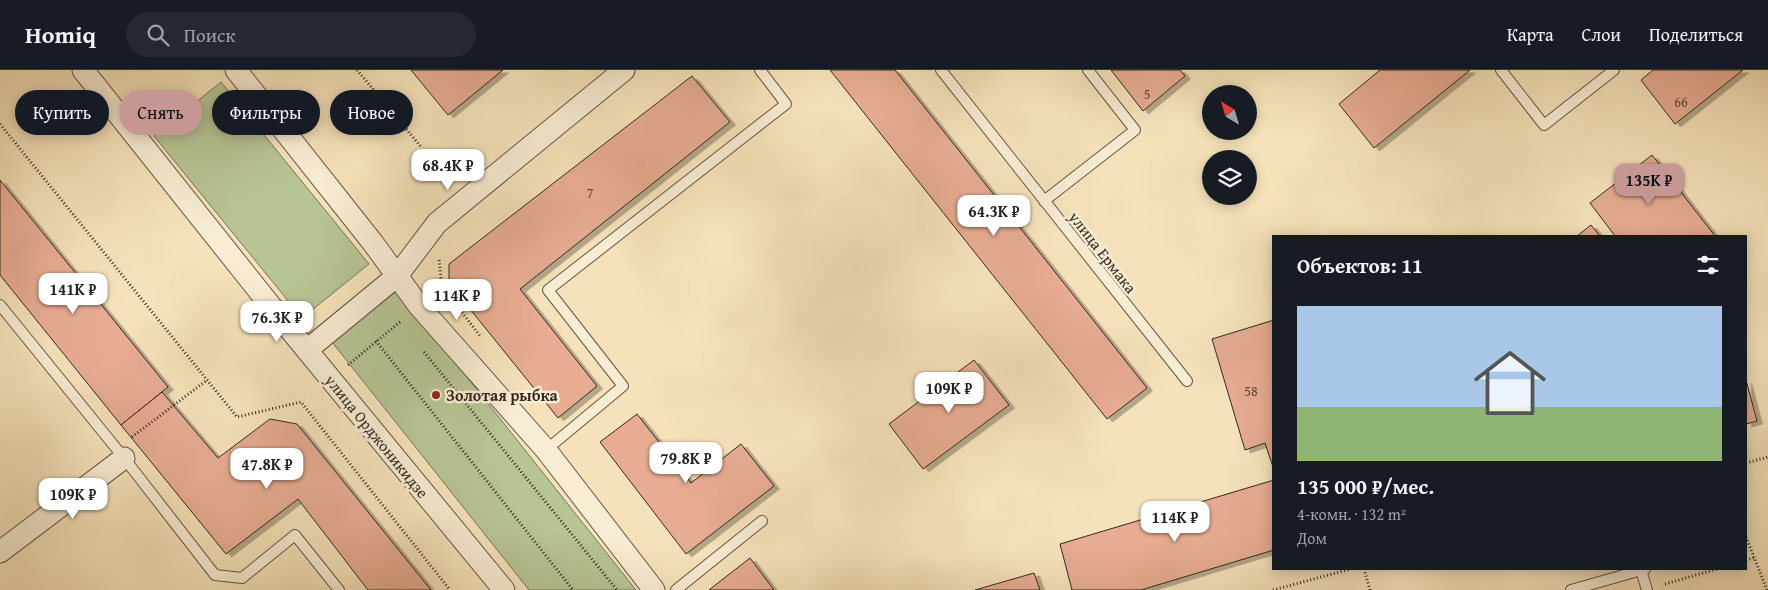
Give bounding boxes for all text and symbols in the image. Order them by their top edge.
search box [126,12,476,57]
text: Homiq [25,17,96,52]
icon: search [144,21,172,49]
text: Поиск [184,21,235,49]
text: Карта [1507,21,1554,48]
text: Слои [1582,21,1621,48]
text: Поделиться [1649,21,1743,48]
house number: 5 [1144,84,1150,104]
north arrow [1202,85,1258,140]
map controls [1202,85,1257,205]
chip: Купить [15,90,109,135]
chip: Снять [119,90,202,135]
chip: Фильтры [212,90,320,135]
chip: Новое [330,90,413,135]
house number: 66 [1674,92,1688,112]
pin: 68.4K ₽ [402,148,494,191]
button: layers [1202,150,1257,205]
text: 68.4K ₽ [422,153,474,177]
pin: 135K ₽ [1608,164,1690,206]
text: 135K ₽ [1626,168,1672,192]
house number: 7 [587,183,594,203]
pin: 64.3K ₽ [948,194,1040,237]
text: 64.3K ₽ [968,199,1020,223]
street label: улица Ермака [1063,205,1143,298]
text: Объектов: 11 [1297,250,1423,281]
icon: filters [1694,251,1722,279]
pin: 141K ₽ [32,272,114,315]
text: 141K ₽ [50,277,96,301]
pin: 114K ₽ [416,278,498,321]
text: 114K ₽ [434,283,480,307]
pin: 76.3K ₽ [231,300,323,343]
text: 76.3K ₽ [251,305,303,329]
icon: home [1465,338,1555,428]
street label: улица Орджоникидзе [319,368,435,503]
pin: 109K ₽ [908,372,990,414]
text: 109K ₽ [926,376,972,400]
house number: 58 [1244,381,1258,401]
place label: Золотая рыбка [446,383,559,407]
marker: Золотая рыбка [430,389,442,401]
pin: 79.8K ₽ [640,442,732,484]
text: 79.8K ₽ [660,446,712,470]
pin: 47.8K ₽ [221,448,313,490]
text: 47.8K ₽ [241,452,293,476]
text: 135 000 ₽/мес. [1297,471,1434,502]
pin: 109K ₽ [32,478,114,520]
text: 109K ₽ [50,482,96,506]
pin: 114K ₽ [1134,500,1216,543]
text: 4-комн. · 132 m² [1297,502,1406,526]
text: 114K ₽ [1152,505,1198,529]
text: Дом [1297,526,1327,550]

